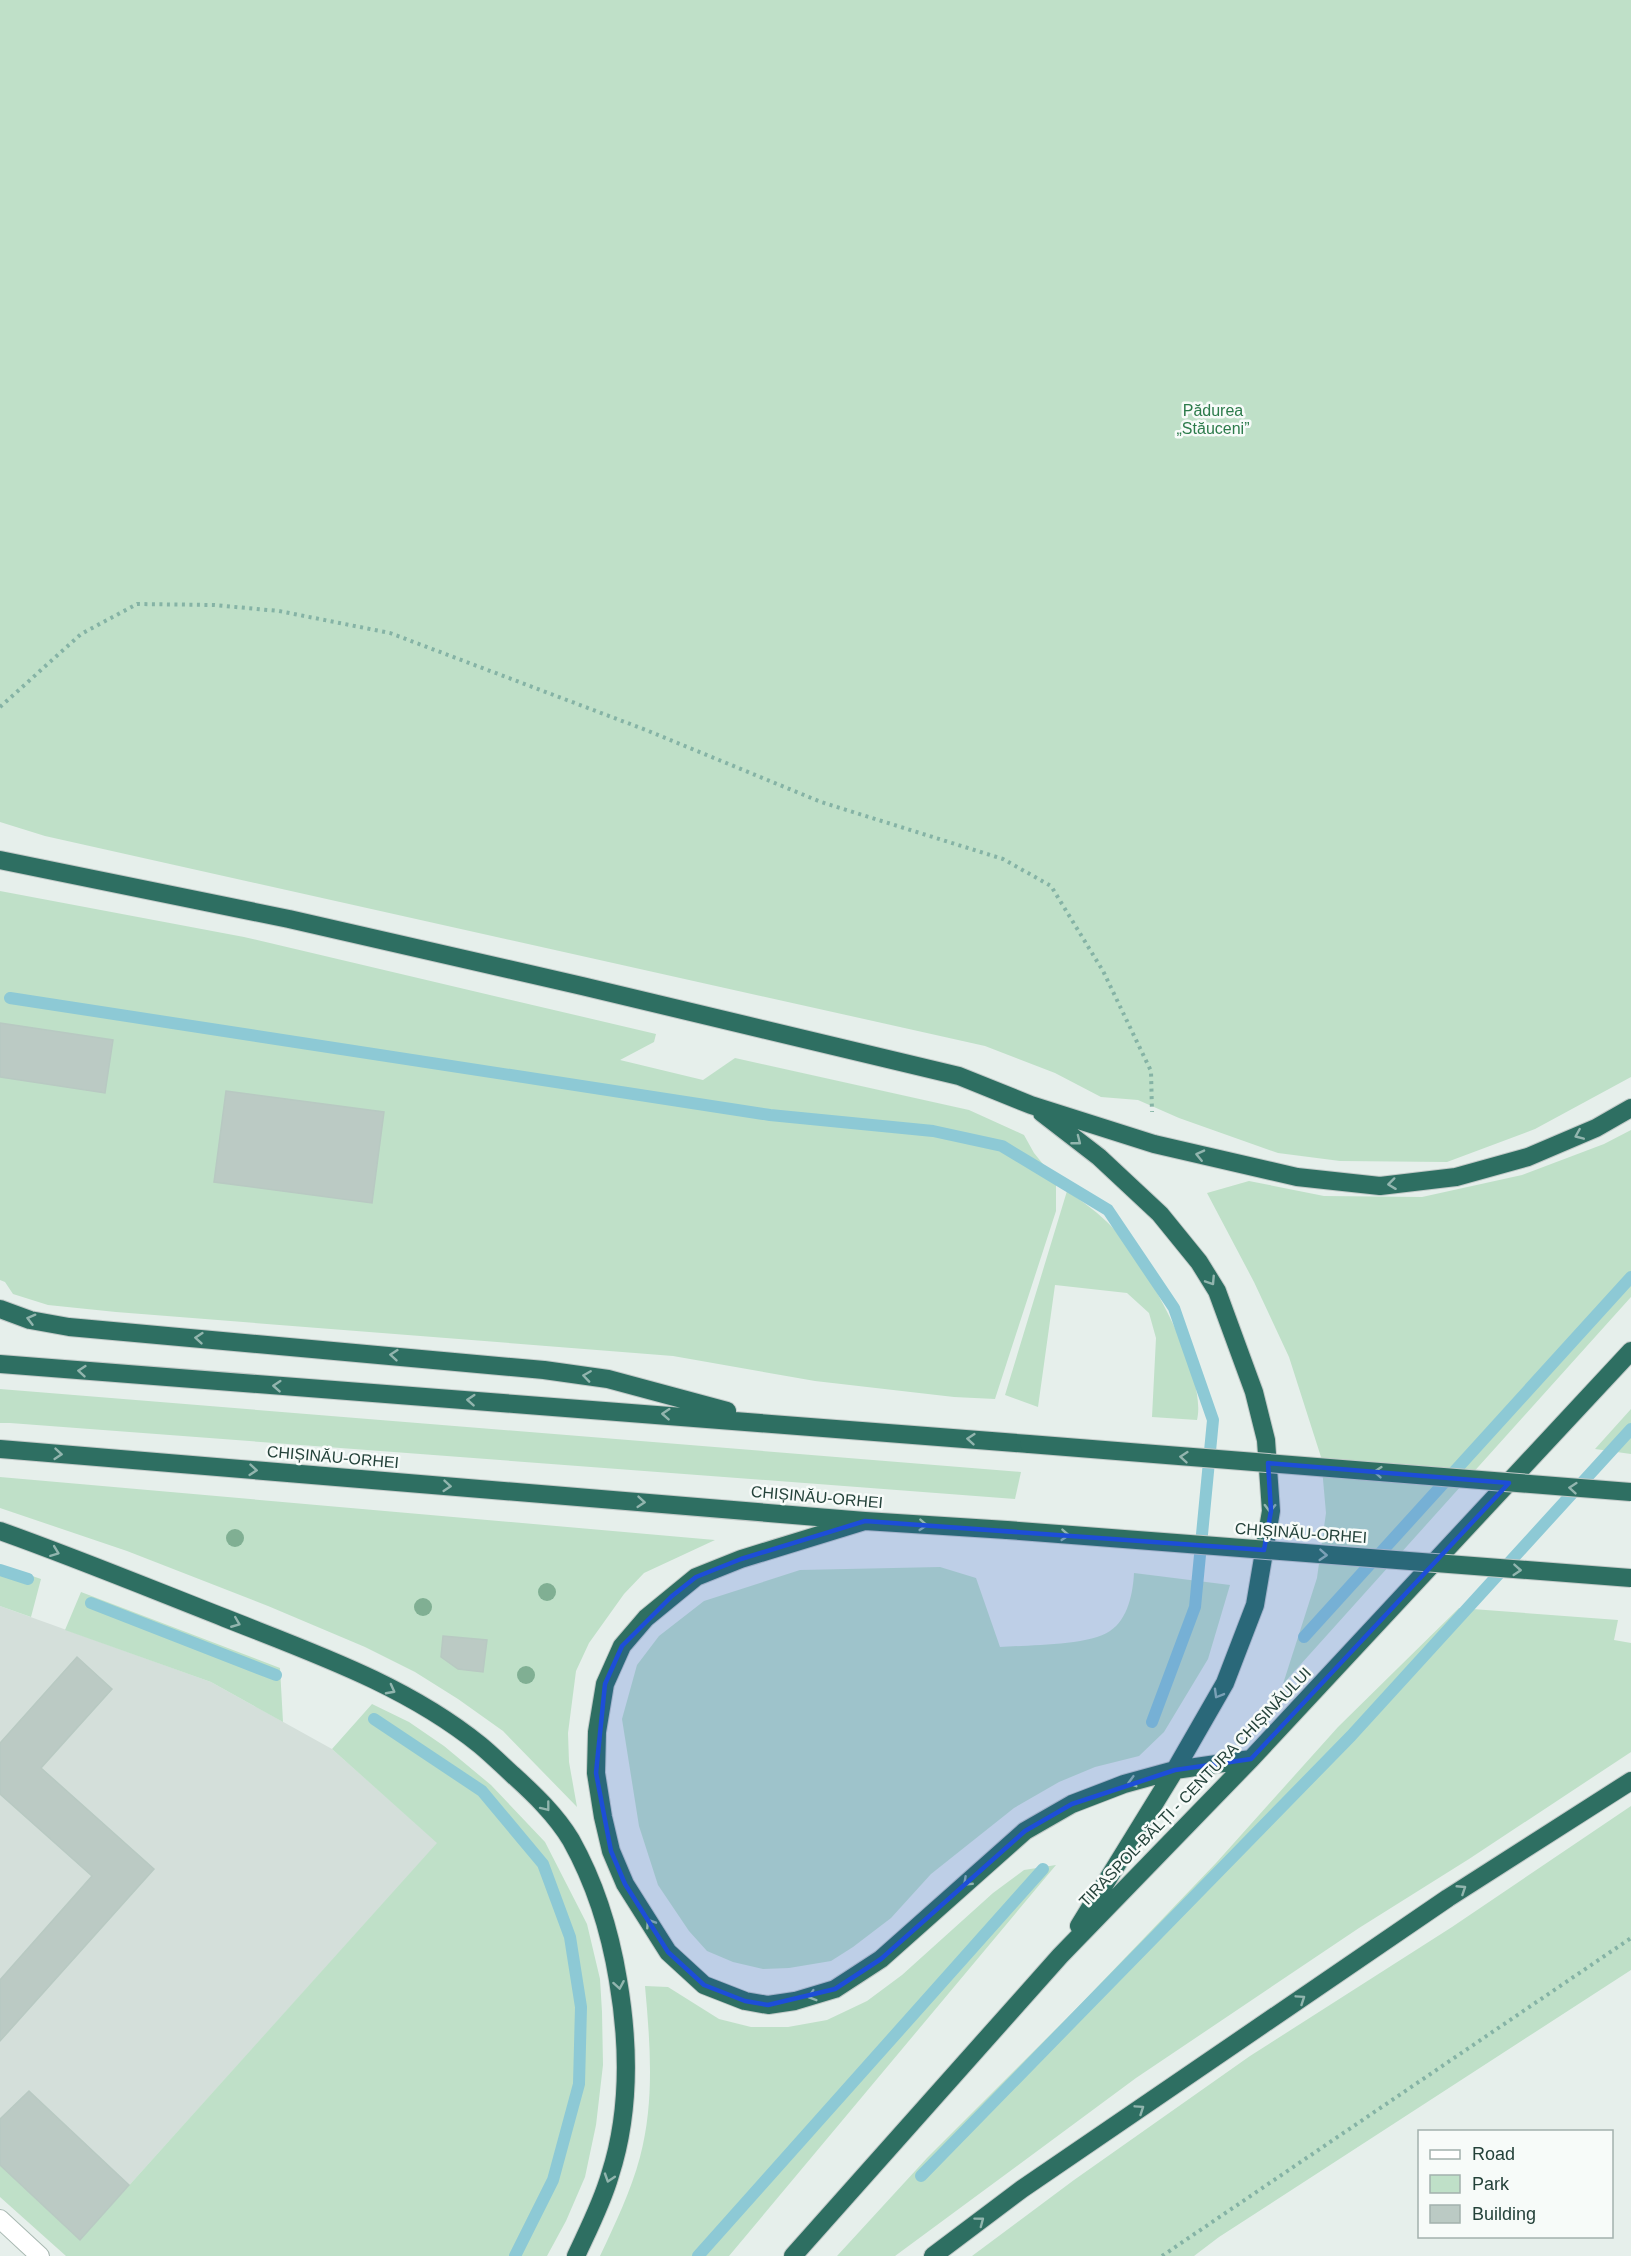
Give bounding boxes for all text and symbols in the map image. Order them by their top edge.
park label: Pădurea „Stăuceni” [1177,402,1249,437]
one-way arrow [1575,1128,1586,1140]
one-way arrow [1071,1133,1082,1144]
one-way arrow [1195,1149,1205,1162]
one-way arrow [1387,1178,1397,1190]
one-way arrow [1204,1274,1215,1285]
one-way arrow [27,1314,37,1327]
one-way arrow [195,1332,204,1345]
one-way arrow [389,1349,398,1362]
one-way arrow [78,1365,87,1378]
one-way arrow [583,1370,592,1383]
one-way arrow [272,1380,281,1393]
one-way arrow [467,1394,476,1407]
one-way arrow [661,1408,670,1421]
one-way arrow [966,1433,975,1446]
street label: CHIȘINĂU-ORHEI [266,1442,400,1471]
one-way arrow [54,1447,63,1460]
one-way arrow [1179,1450,1188,1463]
one-way arrow [248,1463,257,1476]
one-way arrow [1374,1466,1383,1479]
one-way arrow [442,1479,451,1492]
one-way arrow [1568,1481,1577,1494]
street label: CHIȘINĂU-ORHEI [750,1482,884,1511]
one-way arrow [637,1495,646,1508]
one-way arrow [1264,1504,1276,1513]
one-way arrow [919,1518,928,1531]
street label: CHIȘINĂU-ORHEI [1234,1519,1368,1546]
one-way arrow [1061,1528,1070,1541]
one-way arrow [49,1544,60,1557]
one-way arrow [1318,1548,1327,1561]
one-way arrow [1512,1563,1521,1576]
one-way arrow [231,1615,241,1628]
street label: TIRASPOL-BĂLȚI - CENTURA CHIȘINĂULUI [1075,1663,1314,1910]
one-way arrow [385,1683,396,1694]
one-way arrow [1214,1688,1225,1699]
one-way arrow [1127,1775,1138,1787]
one-way arrow [538,1801,549,1812]
one-way arrow [963,1875,974,1886]
one-way arrow [1455,1885,1466,1896]
one-way arrow [646,1919,657,1930]
one-way arrow [612,1980,625,1990]
one-way arrow [807,1989,818,2001]
one-way arrow [1294,1995,1305,2006]
one-way arrow [1133,2105,1144,2116]
legend [1418,2130,1613,2238]
text: Road [1472,2144,1515,2164]
one-way arrow [604,2172,616,2183]
text: Park [1472,2174,1510,2194]
text: Building [1472,2204,1536,2224]
one-way arrow [974,2217,985,2228]

